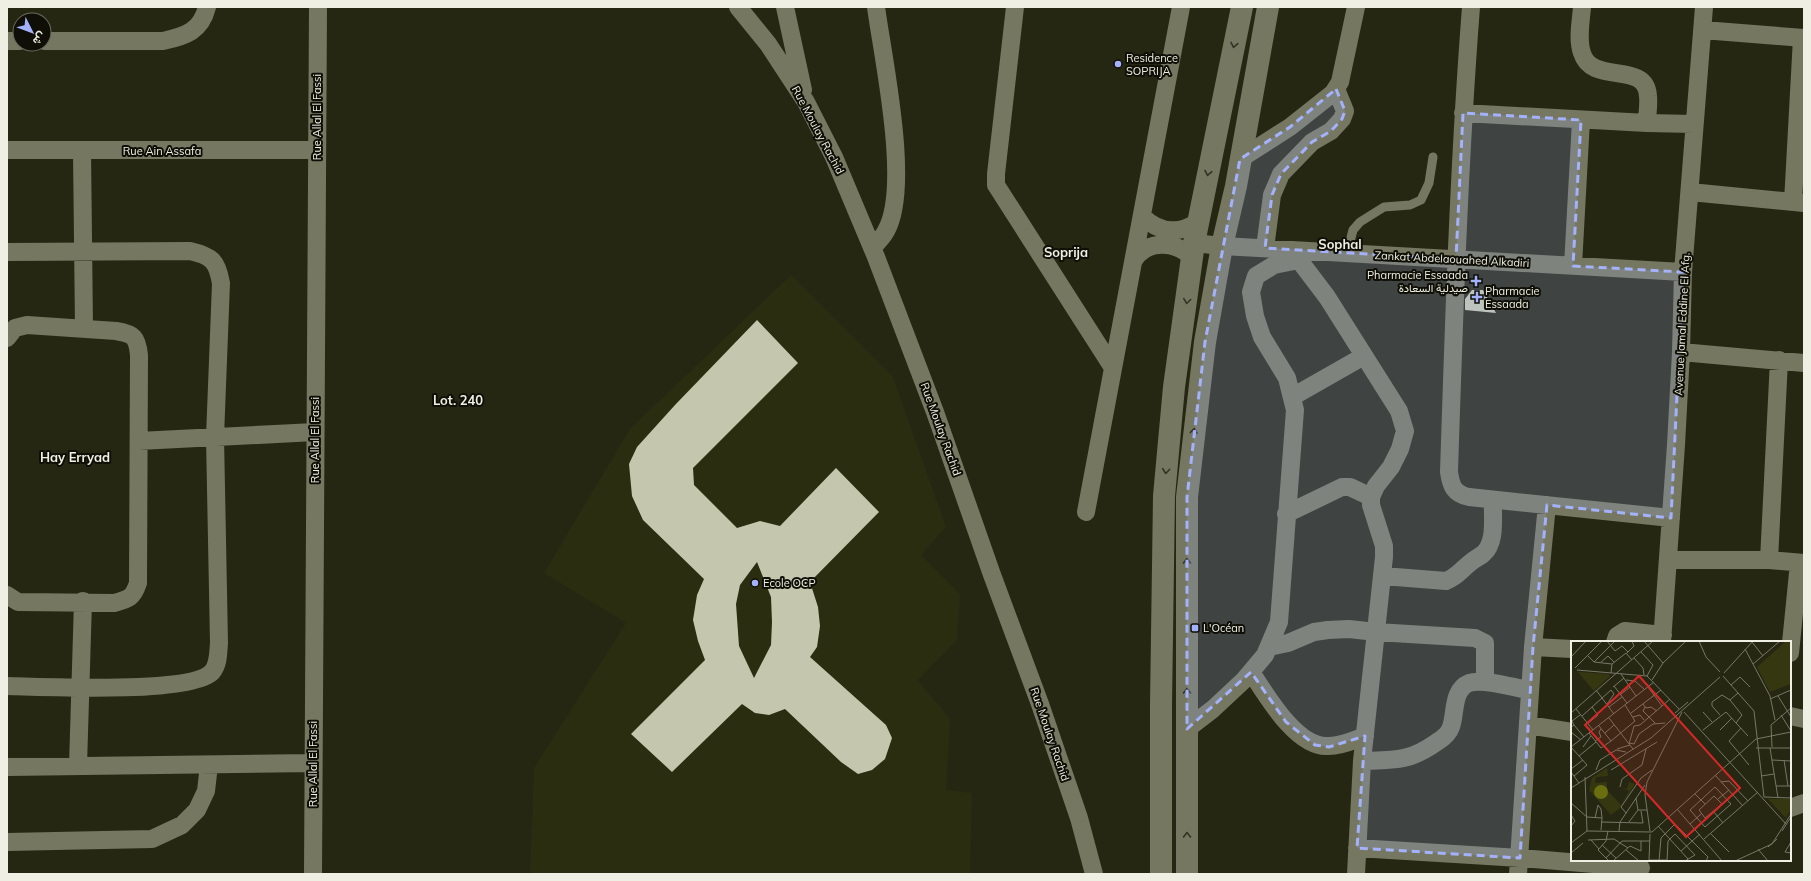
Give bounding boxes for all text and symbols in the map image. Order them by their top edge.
north arrow [12,12,52,52]
text: ش [30,29,49,48]
one-way arrow [1230,42,1239,48]
place label: Residence SOPRIJA [1126,51,1178,78]
marker: Residence SOPRIJA [1113,59,1123,69]
street label: Rue Allal El Fassi [310,74,324,160]
street label: Rue Moulay Rachid [789,83,847,177]
street label: Rue Ain Assafa [123,144,201,158]
one-way arrow [1205,170,1213,176]
district label: Sophal [1318,236,1362,252]
district label: Soprija [1044,244,1088,260]
street label: Zankat Abdelaouahed Alkadiri [1374,248,1530,270]
street label: Avenue Jamal Eddine El Afg. [1671,252,1693,396]
place label: Pharmacie Essaada صيدلية السعادة [1367,268,1468,295]
marker: Pharmacie Essaada صيدلية السعادة [1471,276,1481,286]
place label: Pharmacie Essaada [1485,284,1540,311]
marker: Pharmacie Essaada [1472,292,1482,302]
one-way arrow [1183,298,1192,304]
street label: Rue Moulay Rachid [918,381,964,477]
district label: Lot. 240 [433,392,483,408]
street label: Rue Allal El Fassi [308,397,322,483]
one-way arrow [1189,428,1198,434]
district label: Hay Erryad [40,449,110,466]
one-way arrow [1162,468,1171,474]
one-way arrow [1183,558,1191,564]
place label: Ecole OCP [763,576,816,590]
marker: Ecole OCP [750,578,760,588]
place label: L'Océan [1203,621,1244,635]
marker: L'Océan [1190,623,1200,633]
inset map [1571,641,1791,861]
street label: Rue Moulay Rachid [1027,685,1073,783]
one-way arrow [1183,688,1191,694]
street label: Rue Allal El Fassi [306,721,320,807]
one-way arrow [1183,832,1191,838]

